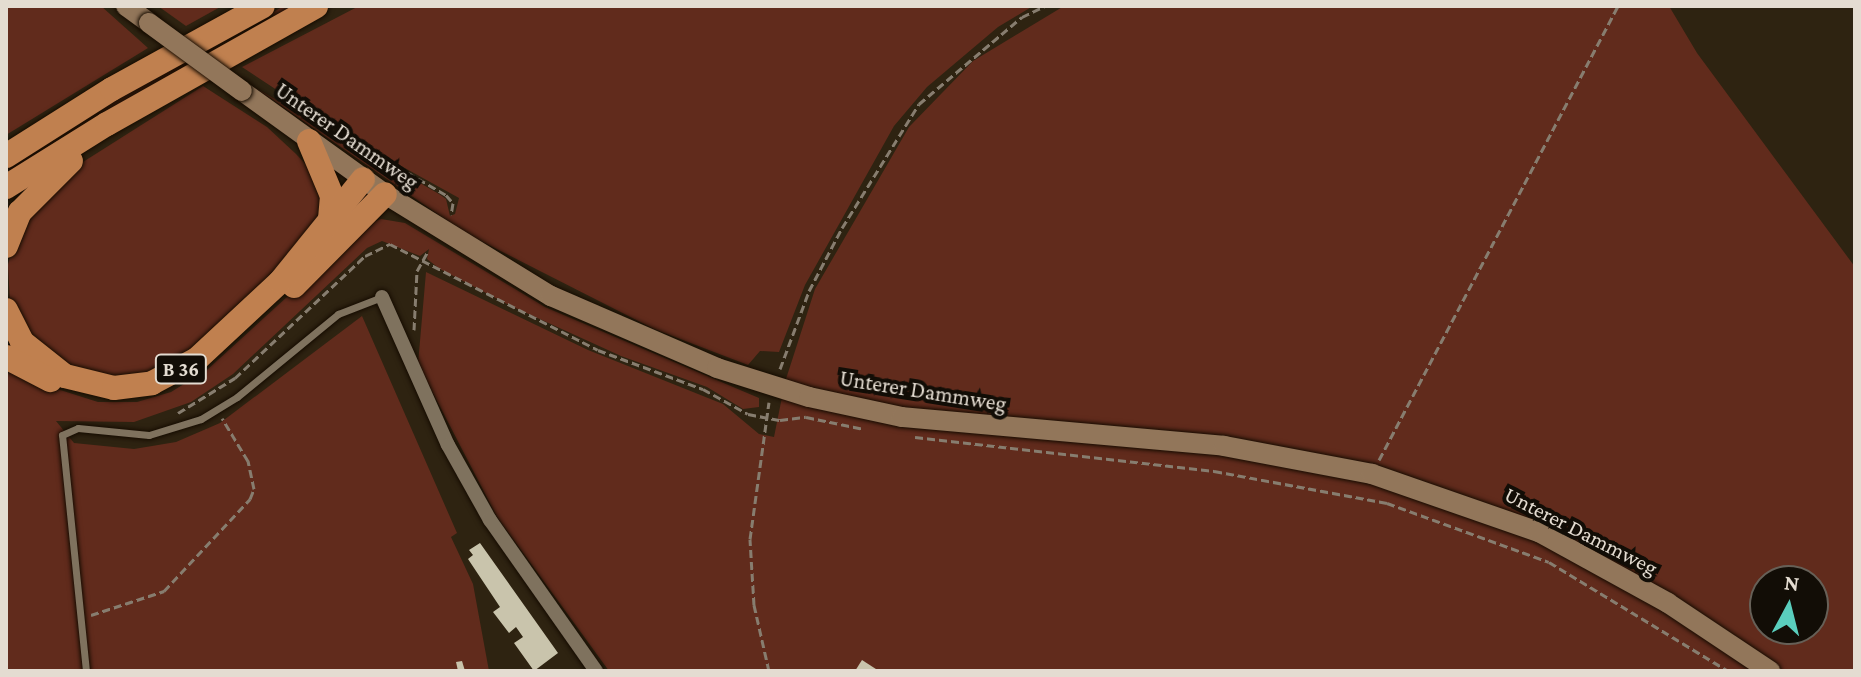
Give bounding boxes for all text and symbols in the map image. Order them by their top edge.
street label: Unterer Dammweg [271,77,423,195]
road number: B 36 [153,353,209,385]
street label: Unterer Dammweg [838,365,1008,417]
street label: Unterer Dammweg [1500,481,1662,581]
north arrow [1749,565,1829,645]
text: N [1783,569,1801,596]

